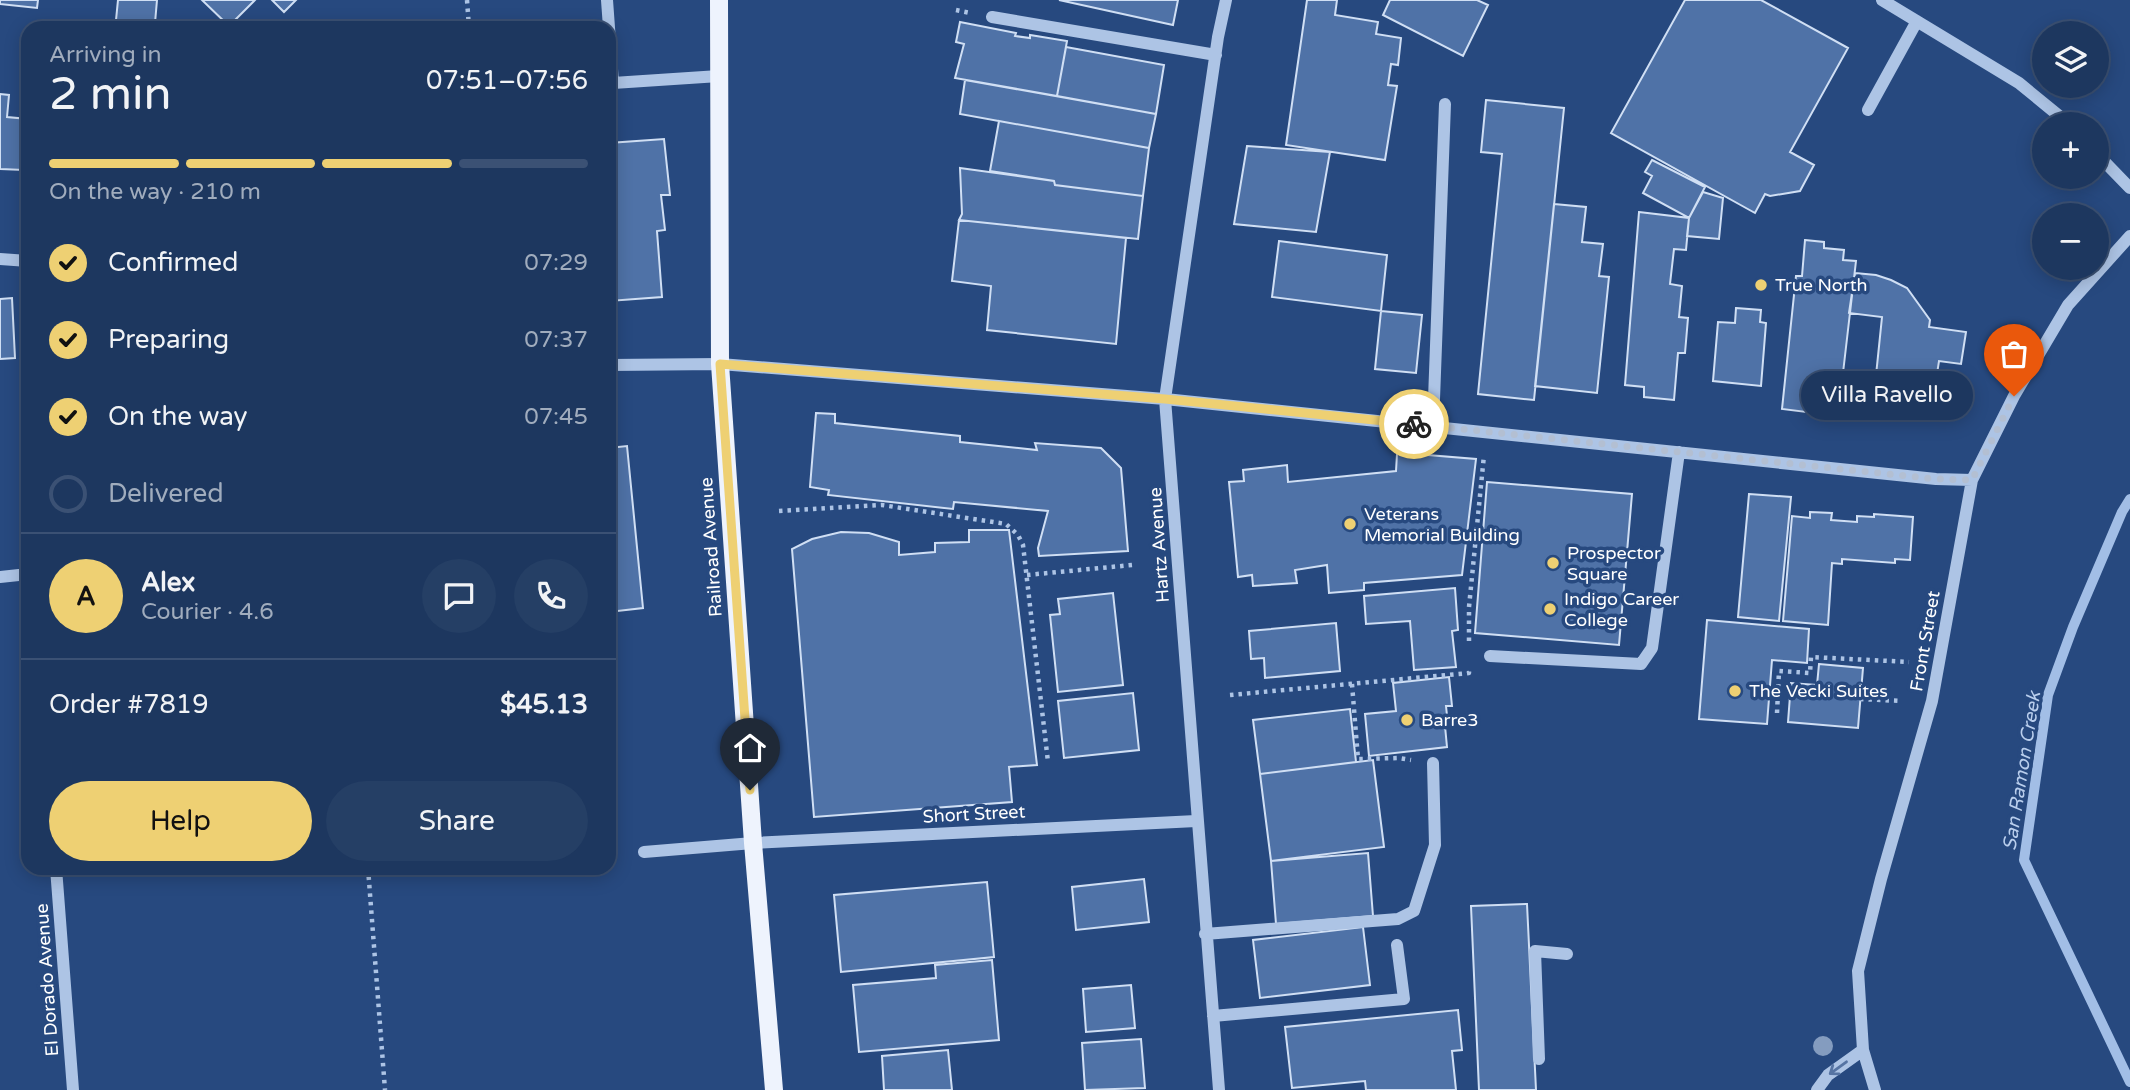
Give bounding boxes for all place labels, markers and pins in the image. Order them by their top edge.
place label: True North [1775,274,1867,296]
marker: True North [1753,277,1769,293]
pin [1984,324,2044,396]
callout: Villa Ravello [1800,372,1972,420]
place label: Veterans Memorial Building [1364,503,1520,546]
marker: Veterans Memorial Building [1342,516,1358,532]
place label: Prospector Square [1567,542,1661,585]
marker: Prospector Square [1545,555,1561,571]
place label: Indigo Career College [1564,588,1679,631]
marker: Indigo Career College [1542,601,1558,617]
place label: The Vecki Suites [1749,680,1888,702]
marker: The Vecki Suites [1727,683,1743,699]
place label: Barre3 [1421,709,1479,731]
marker: Barre3 [1399,712,1415,728]
pin [720,718,780,790]

